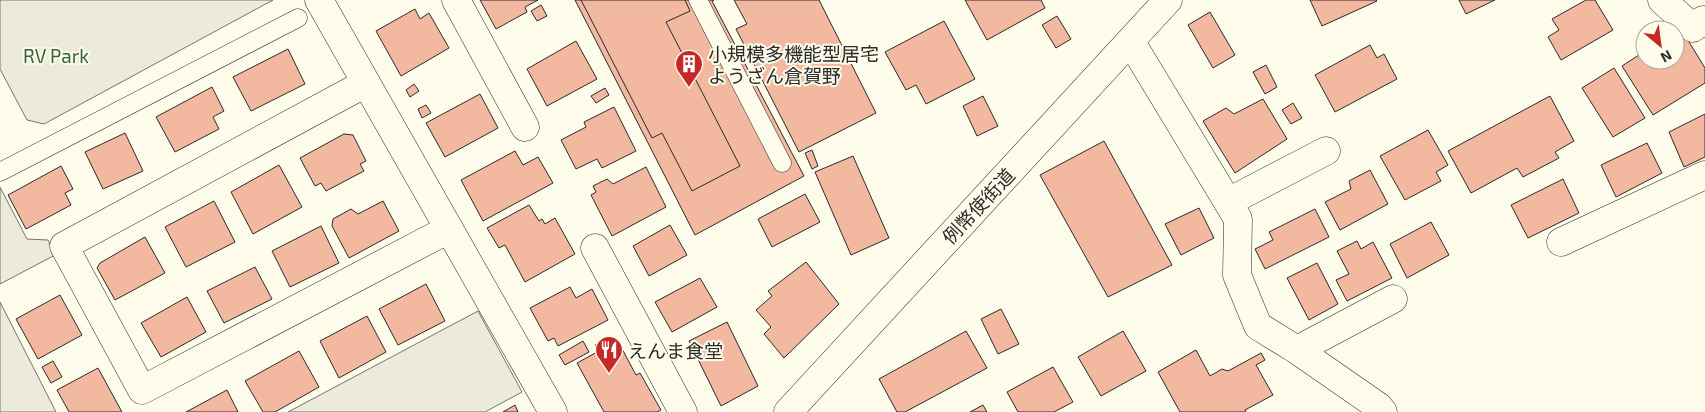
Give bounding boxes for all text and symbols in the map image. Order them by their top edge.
north arrow [1635,20,1685,70]
place label: 小規模多機能型居宅 ようざん倉賀野 [708,42,879,87]
park label: RV Park [23,44,89,67]
text: N [1658,47,1675,67]
building icon: 小規模多機能型居宅 ようざん倉賀野 [674,49,704,88]
street label: 例幣使街道 [937,163,1019,249]
restaurant icon: えんま食堂 [594,335,624,374]
place label: えんま食堂 [628,339,723,362]

